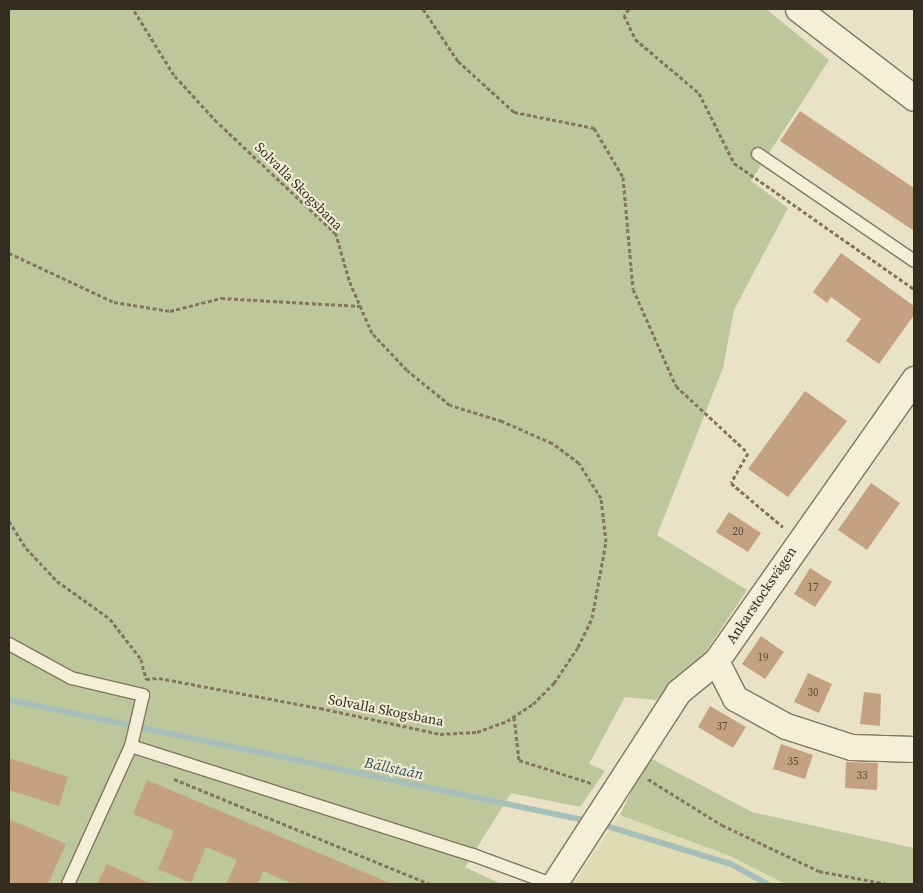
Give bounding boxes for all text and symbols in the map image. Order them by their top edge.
street label: Solvalla Skogsbana [252,139,346,233]
house number: 20 [733,525,743,539]
street label: Ankarstocksvägen [722,543,800,647]
house number: 17 [808,581,818,595]
house number: 19 [758,651,768,665]
house number: 30 [808,686,818,700]
street label: Solvalla Skogsbana [327,691,445,729]
house number: 37 [717,720,727,734]
water label: Bällstaån [363,753,425,783]
house number: 35 [788,755,798,769]
house number: 33 [857,769,867,783]

